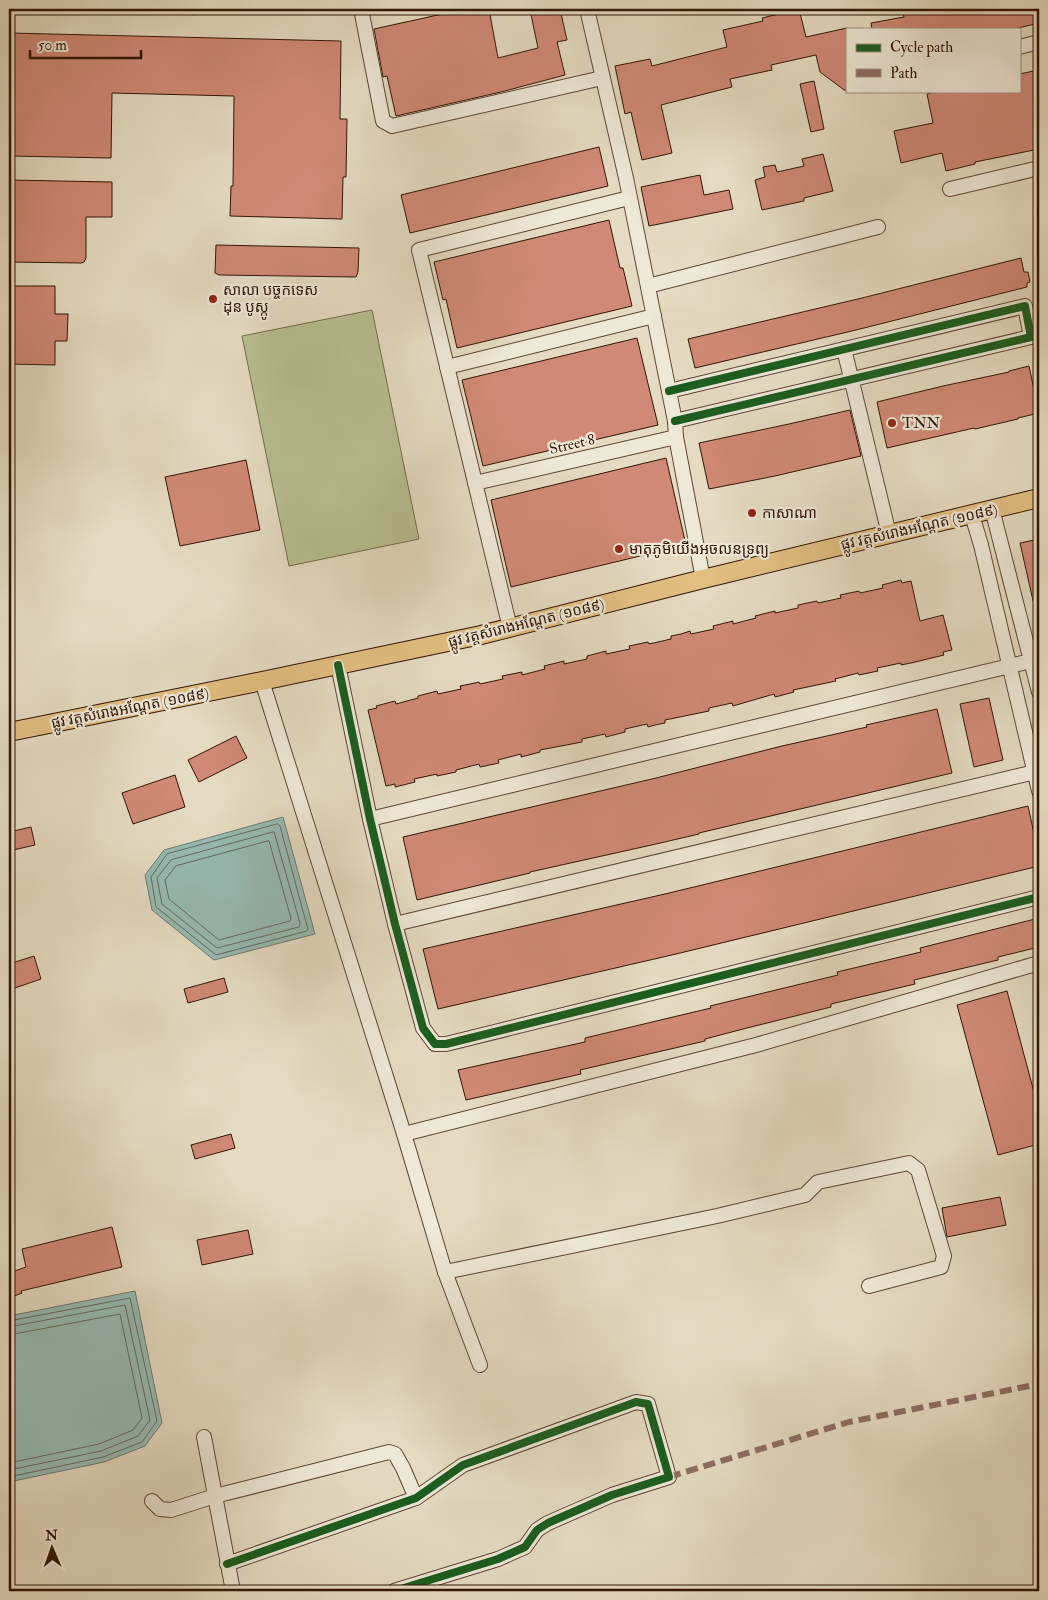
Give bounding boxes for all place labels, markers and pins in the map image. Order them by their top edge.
place label: សាលា បច្ចកទេស ដុន បូស្កូ [223,281,318,320]
marker: សាលា បច្ចកទេស ដុន បូស្កូ [207,293,219,305]
place label: TNN [902,414,941,433]
marker: TNN [886,417,898,429]
place label: កាសាណា [762,504,817,523]
marker: កាសាណា [746,507,758,519]
place label: មាតុភូមិយើងអចលនទ្រព្យ [629,540,769,559]
marker: មាតុភូមិយើងអចលនទ្រព្យ [613,543,625,555]

